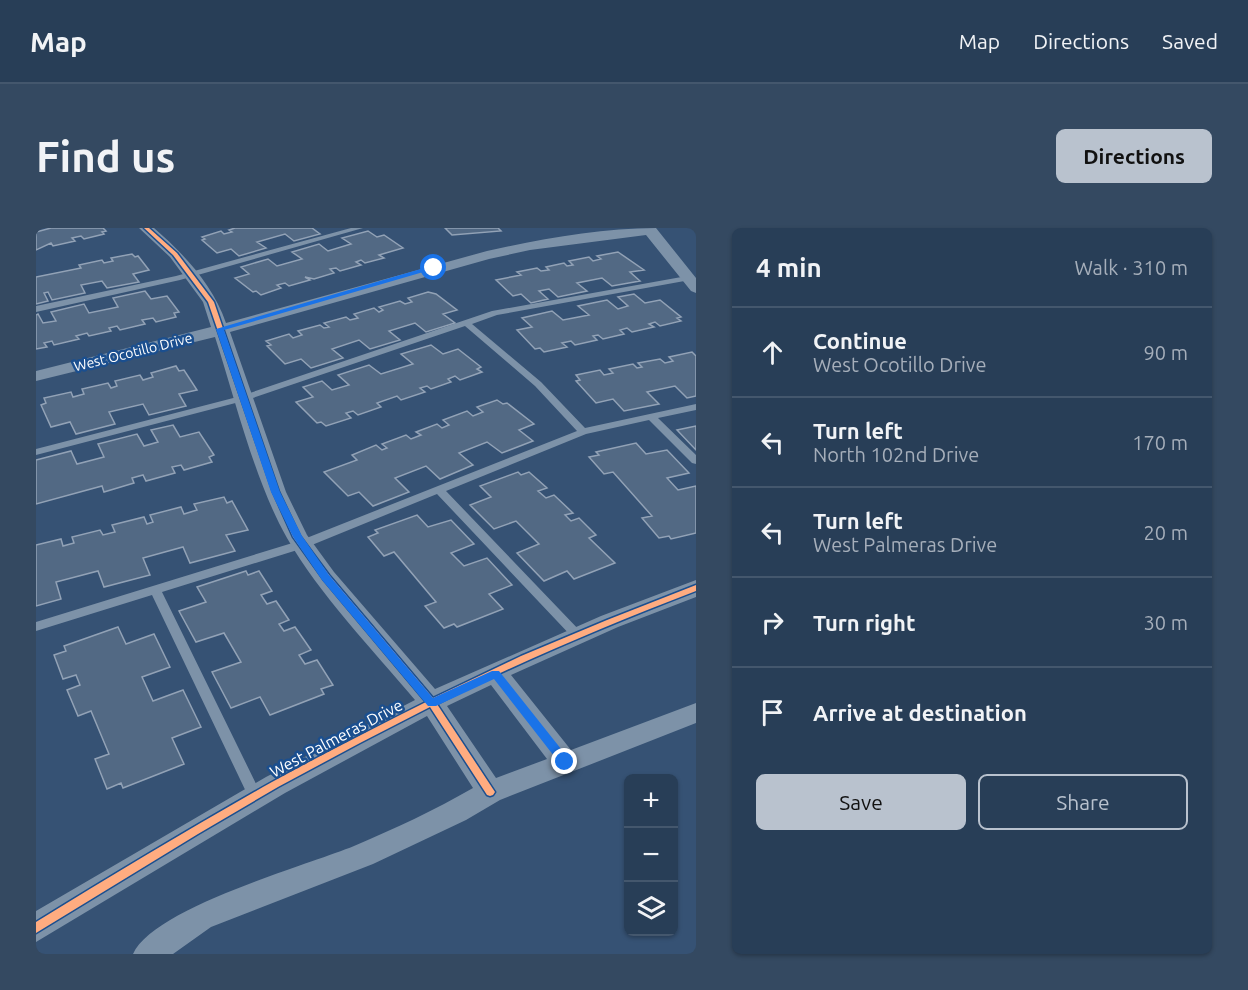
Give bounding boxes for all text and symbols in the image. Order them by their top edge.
text: Map [30,26,87,57]
text: Map [959,29,1000,53]
text: Directions [1033,29,1129,53]
text: Saved [1162,29,1218,53]
button: Directions [1056,129,1212,183]
text: Find us [36,133,175,180]
text: 4 min [756,253,822,282]
route start [420,254,446,280]
text: Walk · 310 m [1075,256,1188,279]
text: Continue [813,328,907,353]
street label: West Ocotillo Drive [72,330,194,374]
icon: ahead [756,336,789,369]
text: 90 m [1144,341,1188,364]
text: West Ocotillo Drive [813,353,987,376]
text: Turn left [813,418,903,443]
icon: left [756,426,789,459]
text: 170 m [1132,431,1188,454]
text: North 102nd Drive [813,443,979,466]
text: Turn left [813,508,903,533]
icon: left [756,516,789,549]
text: 20 m [1144,521,1188,544]
text: West Palmeras Drive [813,533,997,556]
icon: right [756,606,789,639]
text: Turn right [813,610,915,635]
text: 30 m [1144,611,1188,634]
street label: West Palmeras Drive [267,695,405,781]
icon: arrive [756,696,789,729]
text: Arrive at destination [813,700,1027,725]
route end [551,748,577,774]
map controls [624,774,678,936]
button: + [624,774,678,828]
button: Save [756,774,966,830]
button: Share [978,774,1188,830]
button: − [624,828,678,882]
button: layers [624,882,678,936]

